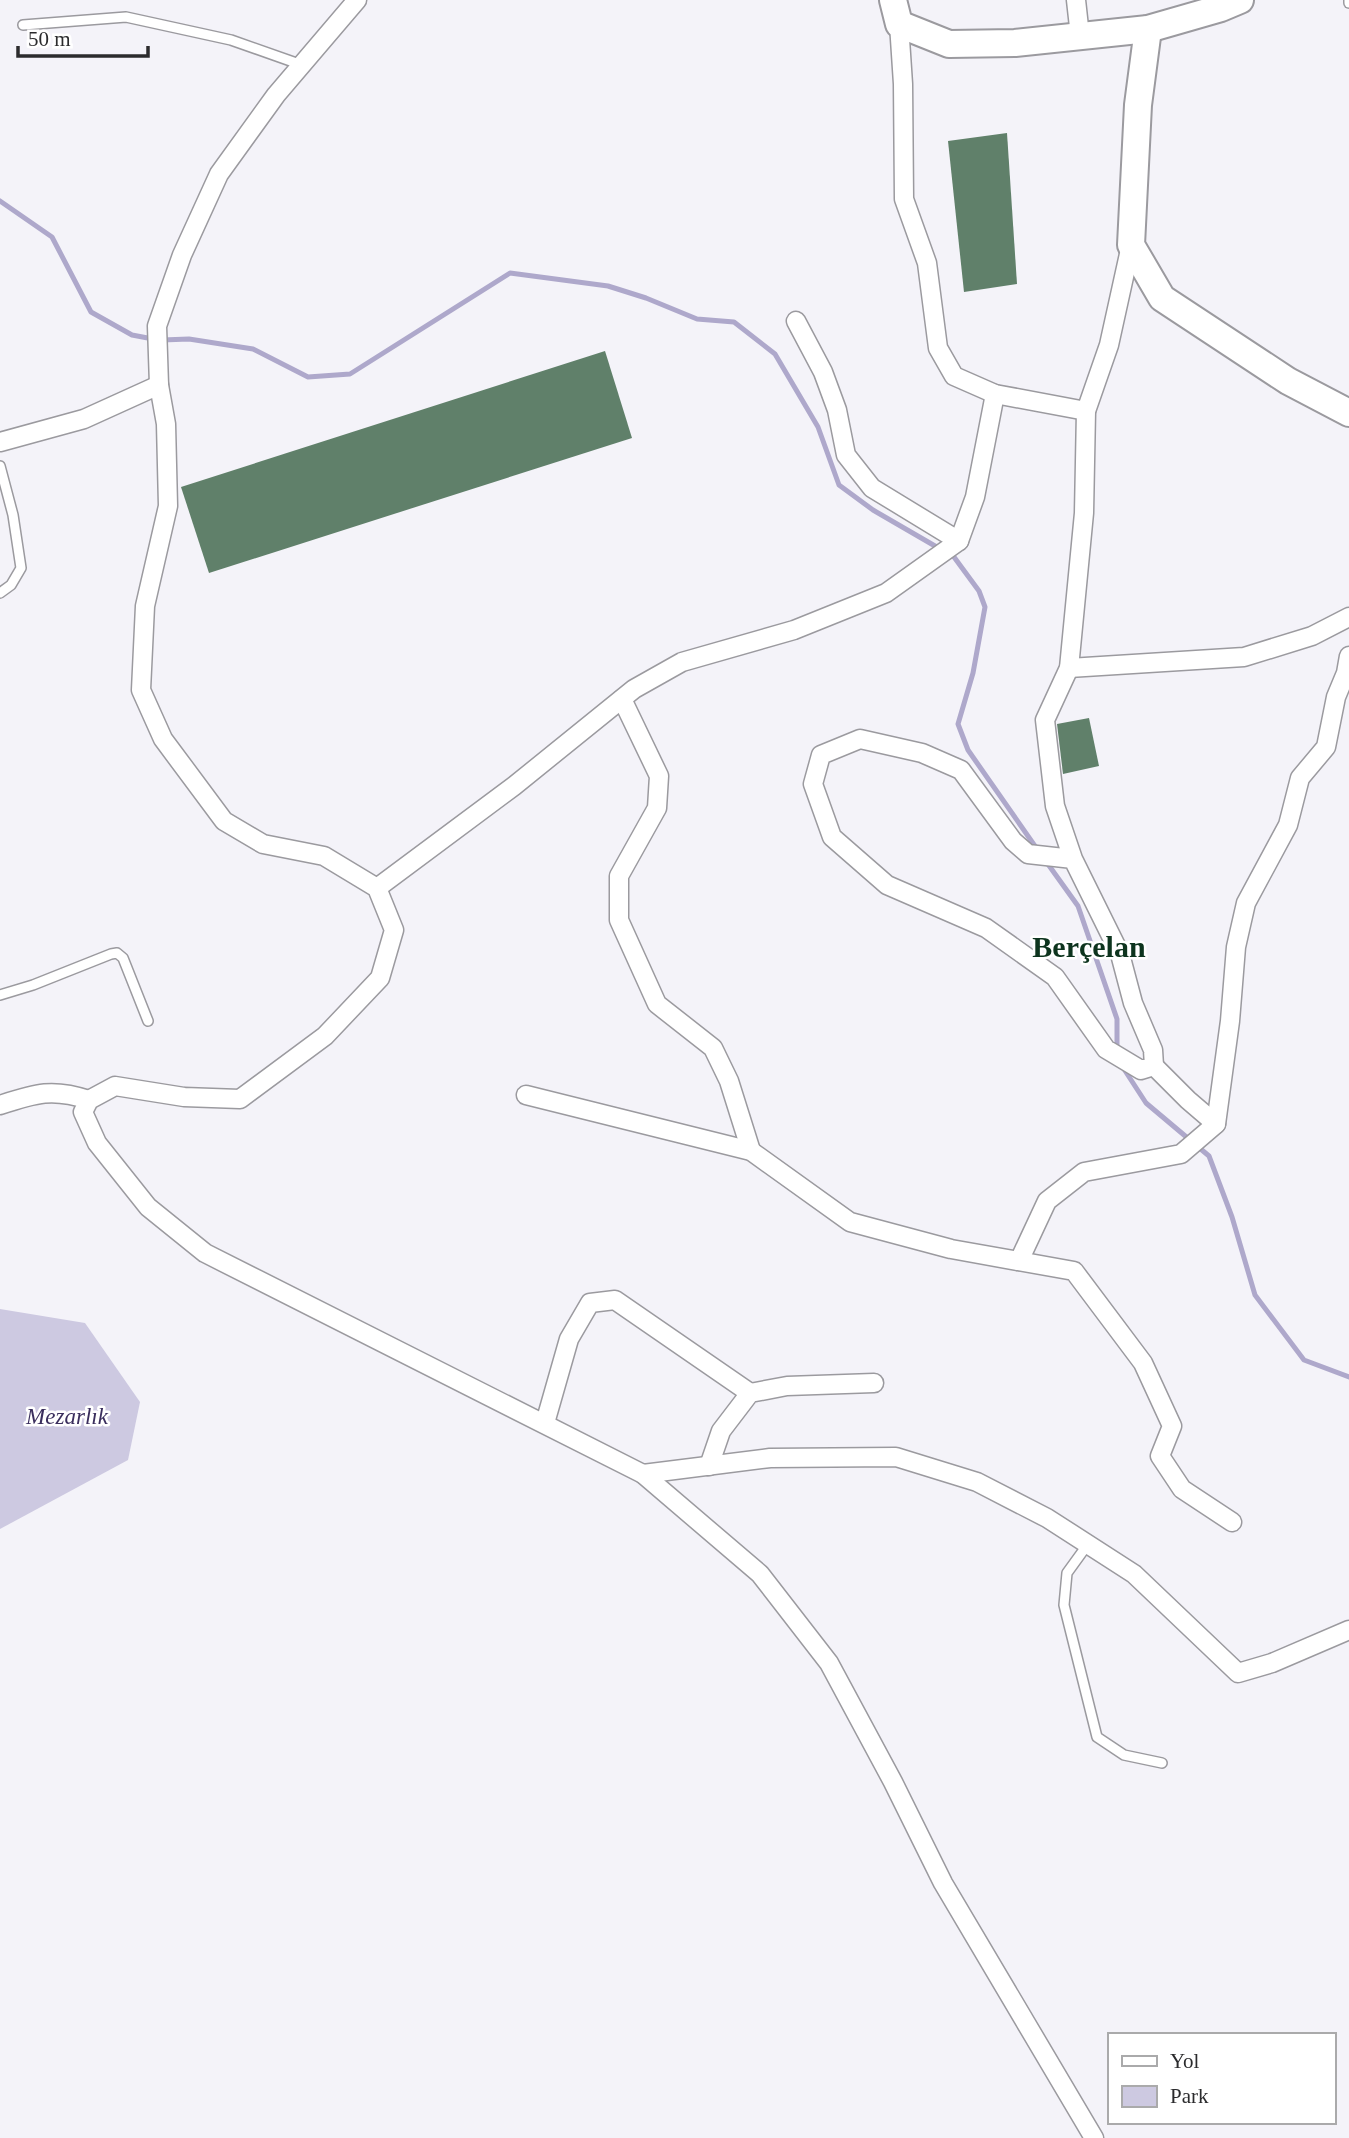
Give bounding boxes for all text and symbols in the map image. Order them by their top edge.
scale bar [18,14,147,58]
text: 50 m [28,27,71,51]
district label: Berçelan [1032,930,1146,963]
park label: Mezarlık [25,1404,109,1429]
legend [1108,2033,1335,2124]
text: Yol [1170,2049,1200,2073]
text: Park [1170,2084,1209,2108]

